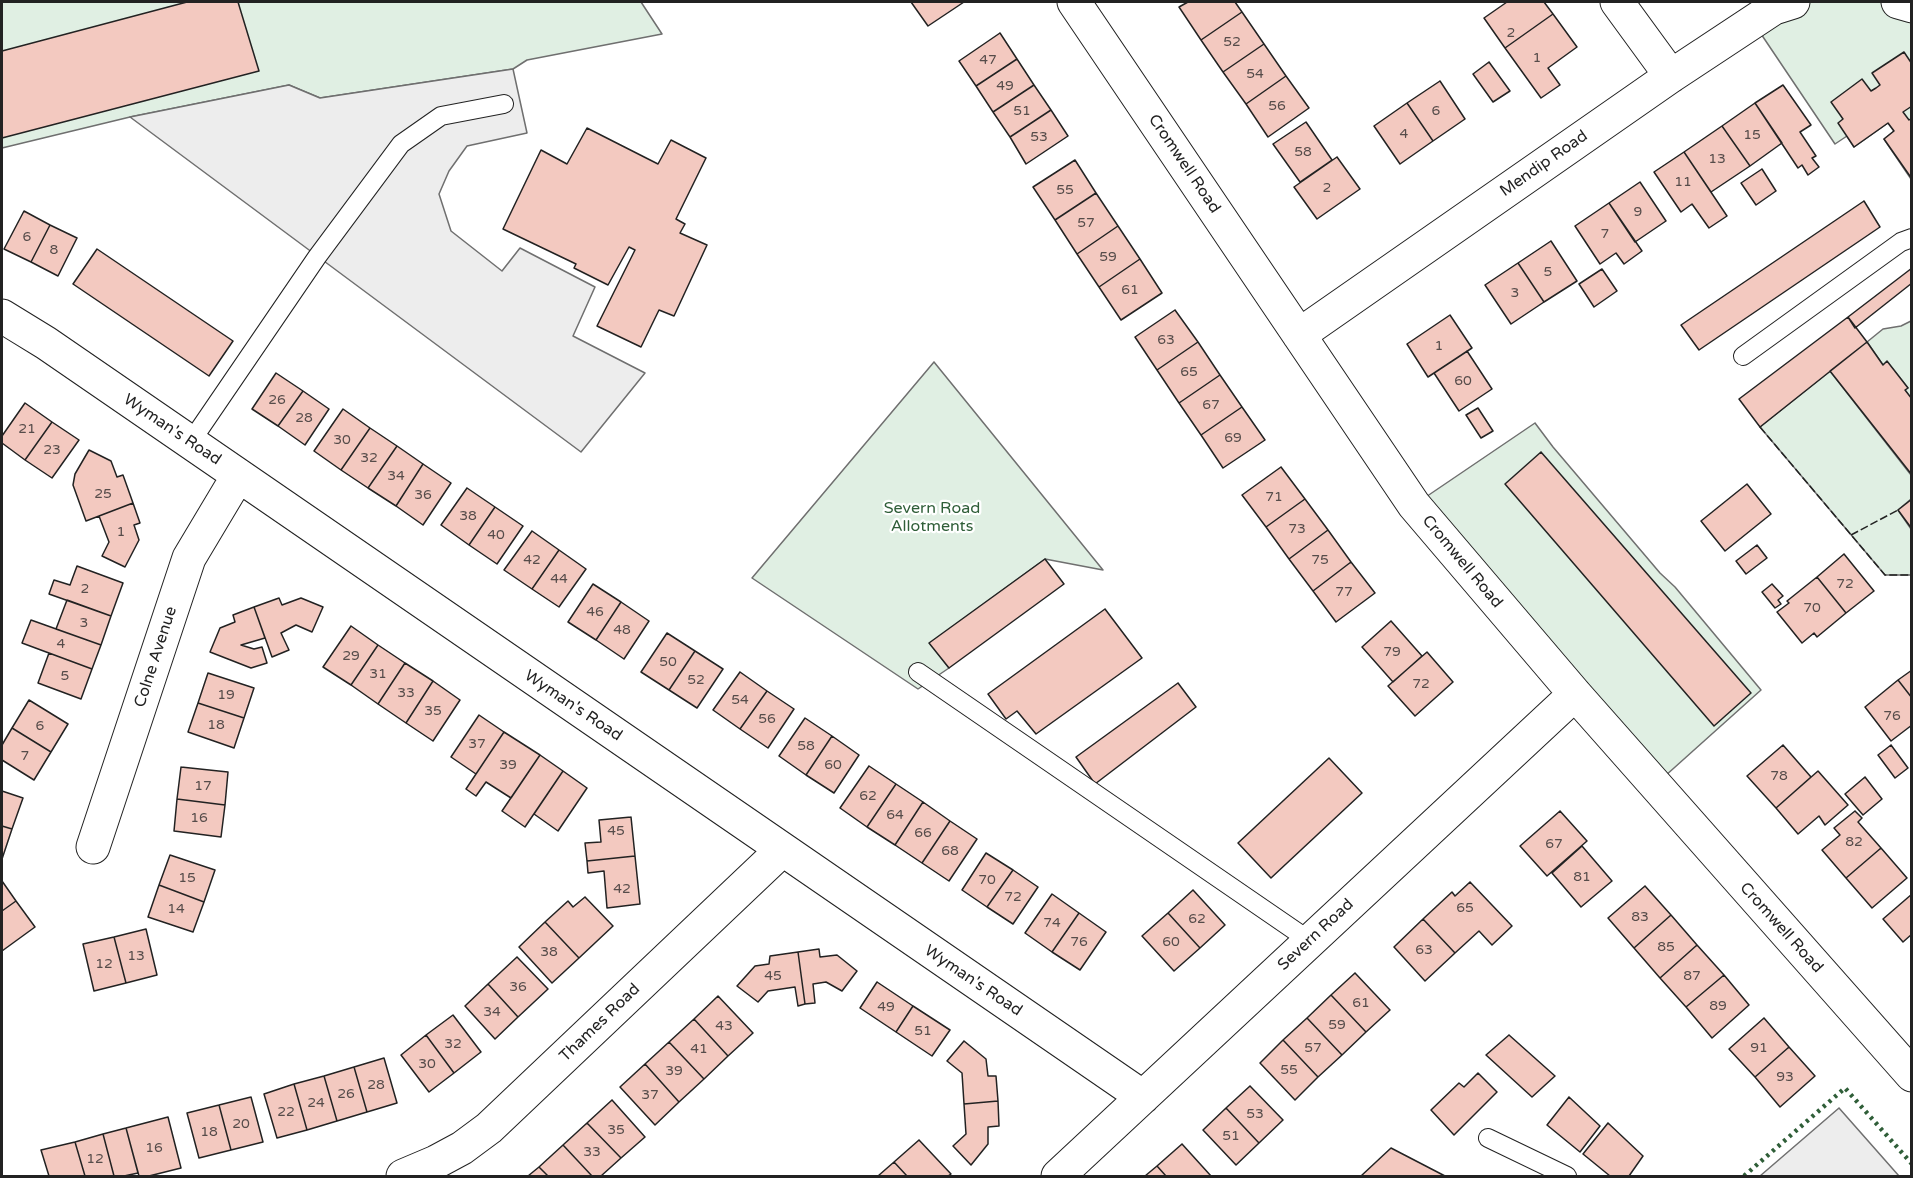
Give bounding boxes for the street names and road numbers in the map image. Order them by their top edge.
street label: Cromwell Road [1144,111,1224,217]
street label: Mendip Road [1496,127,1592,201]
street label: Wyman's Road [120,390,224,470]
street label: Cromwell Road [1418,512,1506,612]
street label: Colne Avenue [131,604,181,710]
street label: Wyman's Road [521,666,625,746]
street label: Cromwell Road [1735,879,1827,977]
street label: Severn Road [1274,895,1358,975]
street label: Wyman's Road [921,941,1025,1021]
street label: Thames Road [556,980,644,1066]

